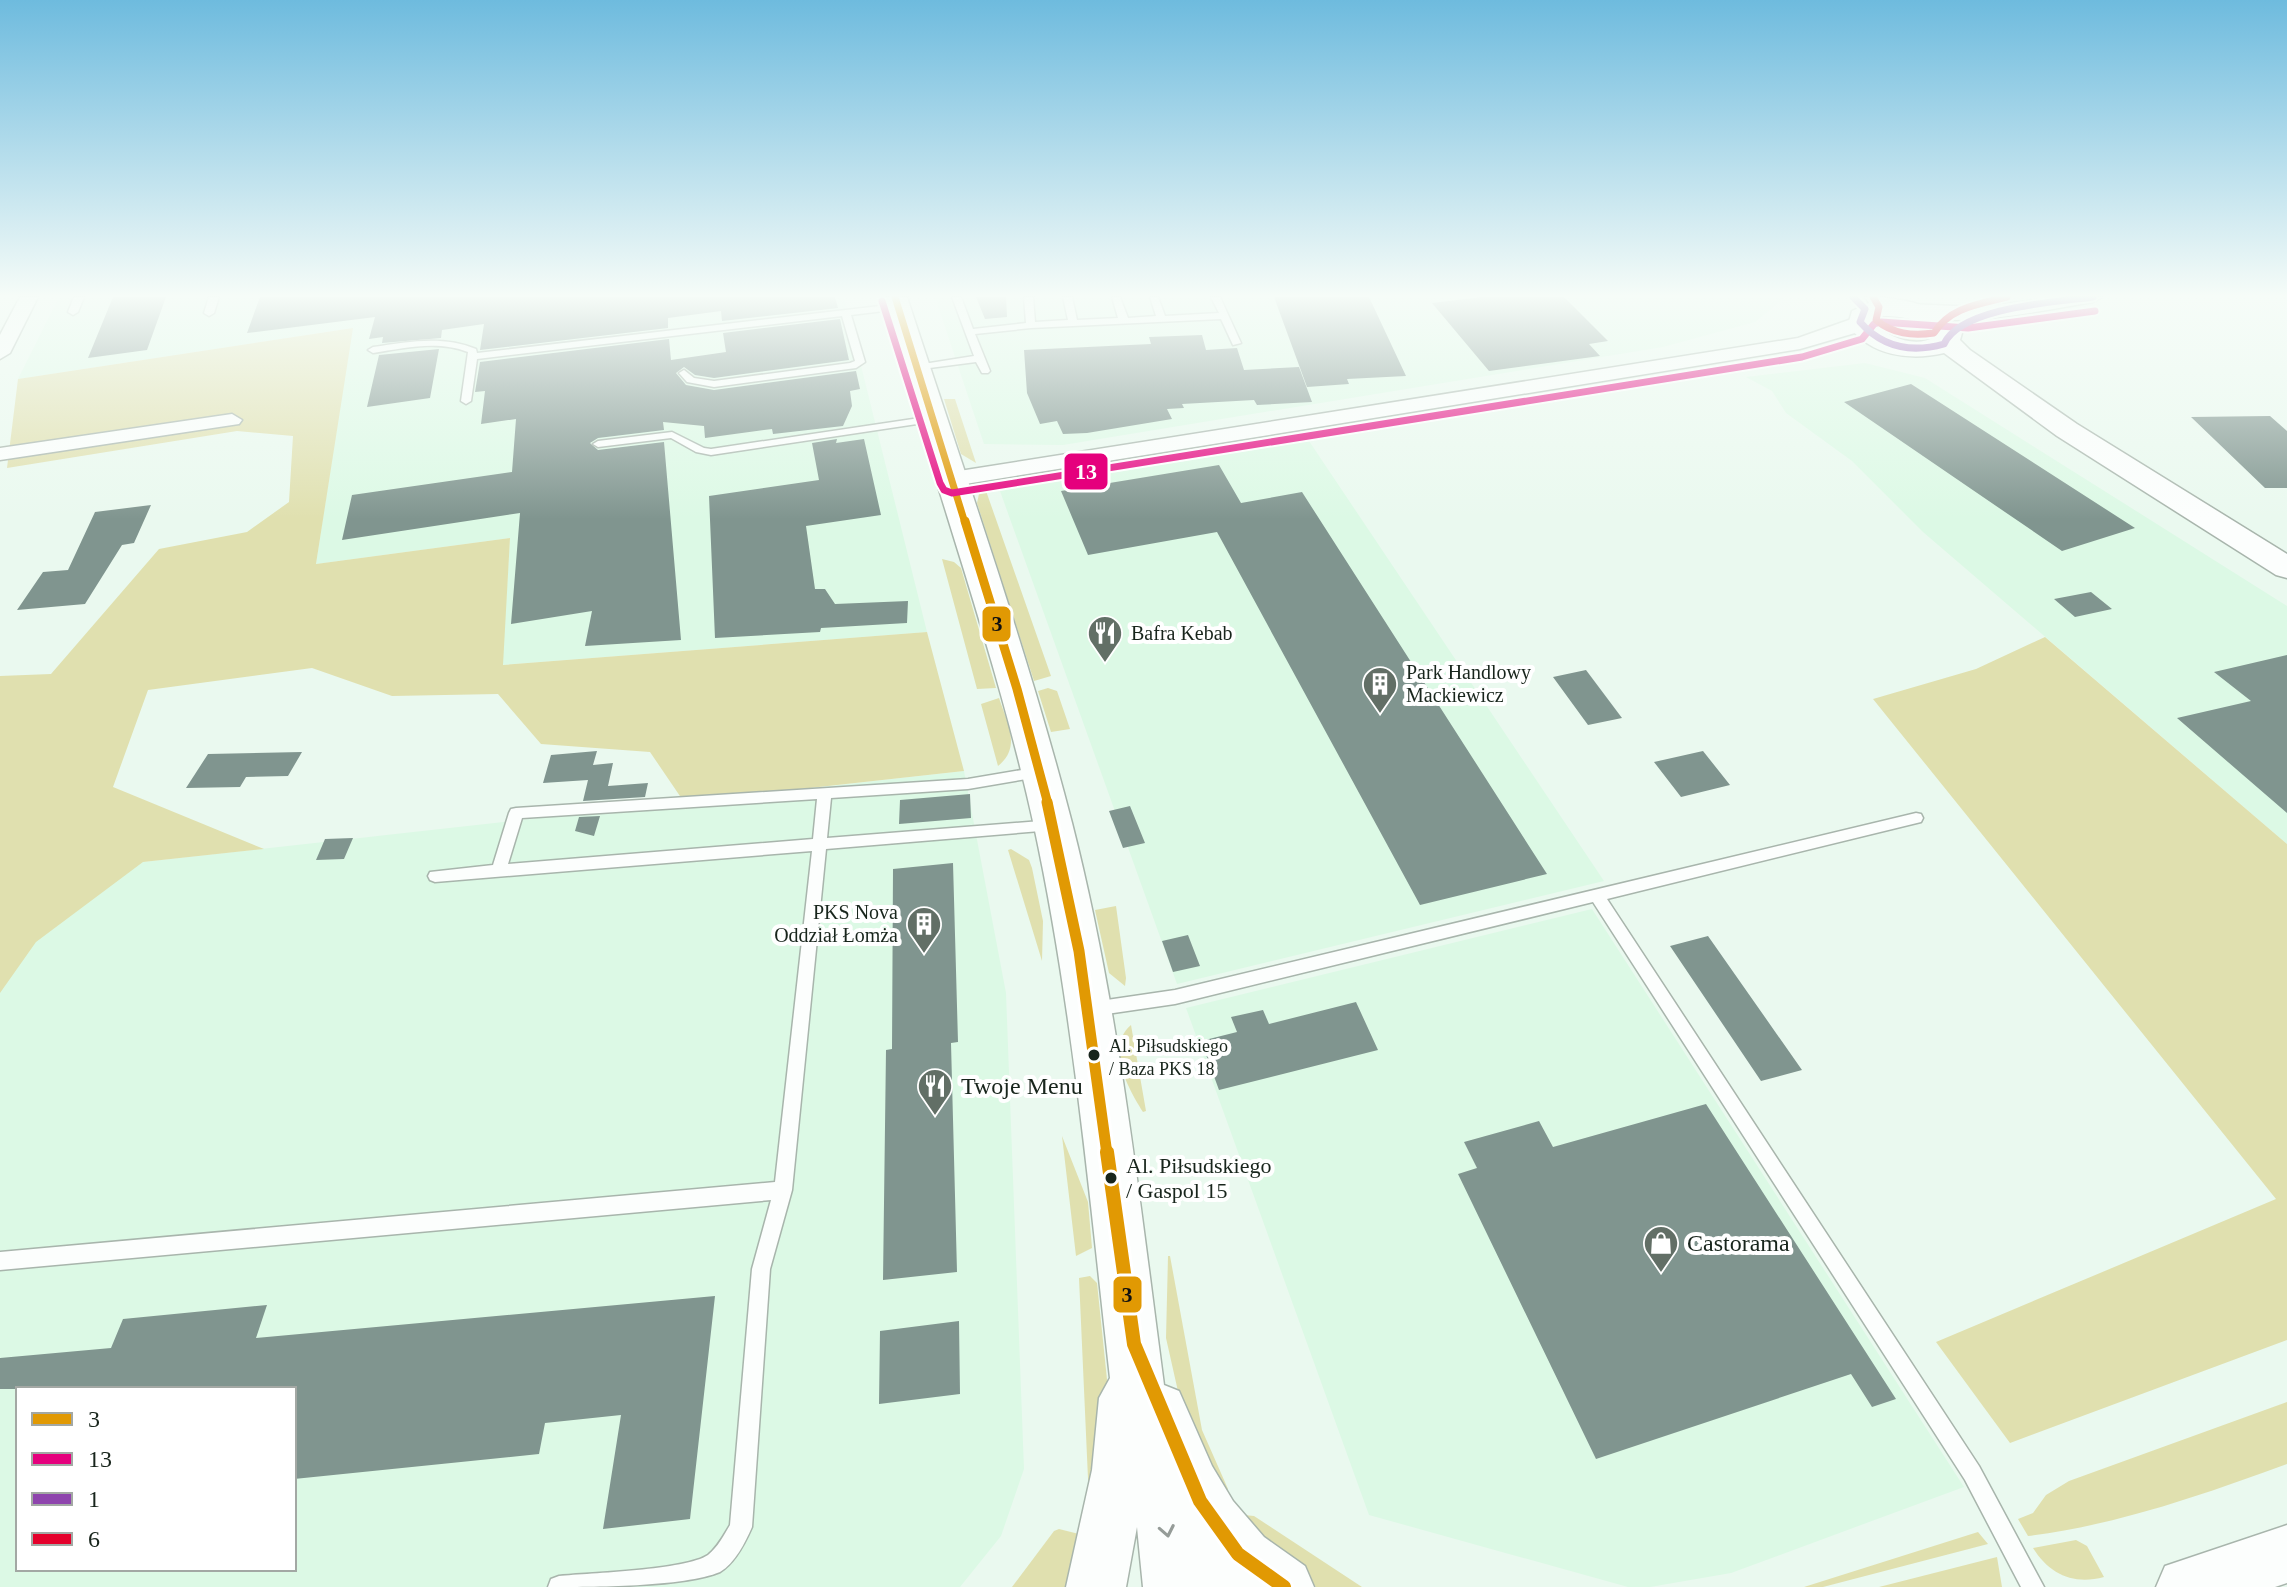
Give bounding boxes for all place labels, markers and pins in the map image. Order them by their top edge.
restaurant icon: Bafra Kebab [1086,614,1124,664]
place label: Bafra Kebab [1131,622,1233,644]
place label: Park Handlowy Mackiewicz [1406,661,1531,706]
building icon: Park Handlowy Mackiewicz [1361,665,1399,715]
place label: PKS Nova Oddział Łomża [774,901,898,946]
building icon: PKS Nova Oddział Łomża [905,905,943,955]
place label: Al. Piłsudskiego / Baza PKS 18 [1109,1036,1228,1079]
marker: Al. Piłsudskiego / Baza PKS 18 [1086,1047,1102,1063]
restaurant icon: Twoje Menu [916,1067,954,1117]
place label: Twoje Menu [961,1073,1083,1099]
place label: Al. Piłsudskiego / Gaspol 15 [1126,1153,1271,1203]
marker: Al. Piłsudskiego / Gaspol 15 [1103,1170,1119,1186]
shop icon: Castorama [1642,1224,1680,1274]
place label: Castorama [1687,1230,1790,1256]

